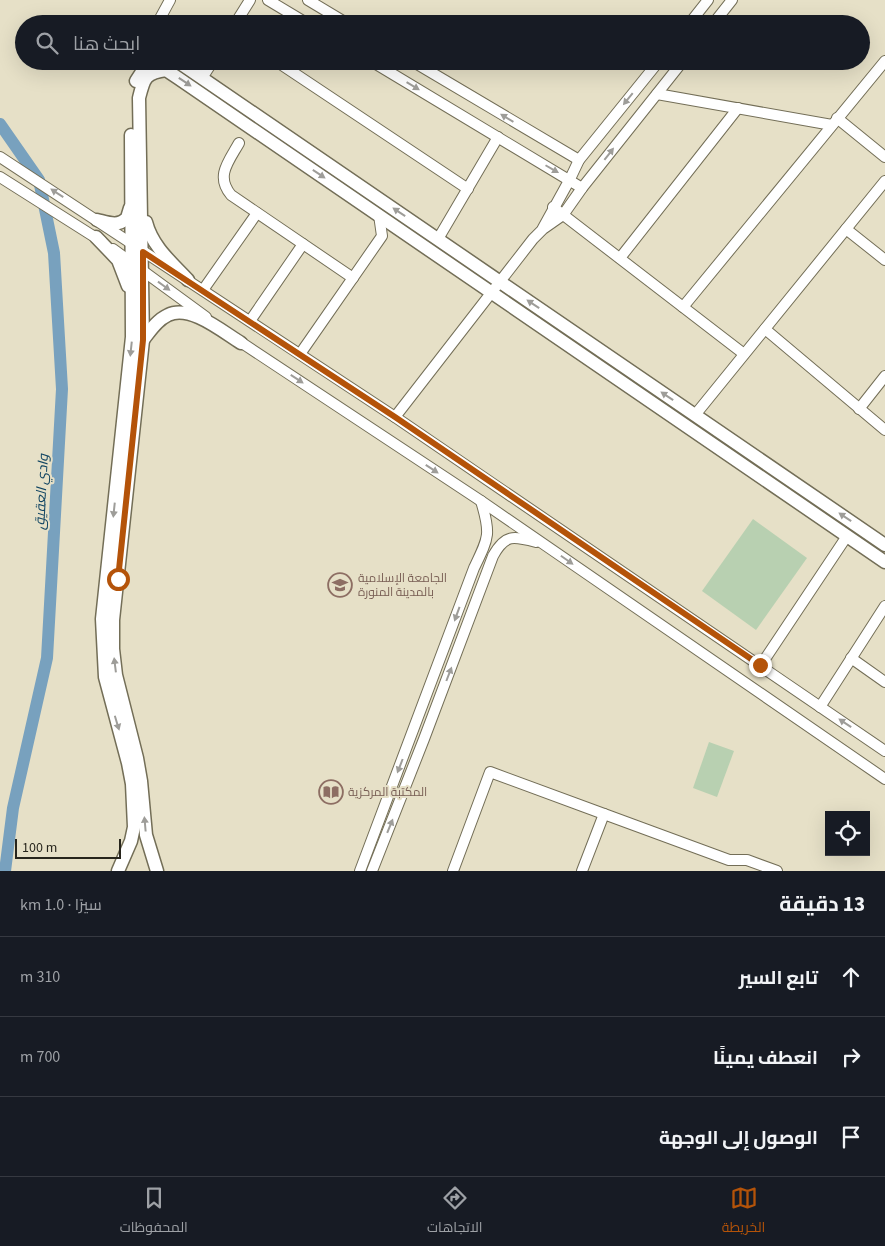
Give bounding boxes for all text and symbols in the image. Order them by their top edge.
search box [15,15,870,70]
icon: search [33,29,61,57]
text: ابحث هنا [73,31,140,58]
one-way arrow [178,77,192,87]
one-way arrow [406,82,419,91]
one-way arrow [623,92,634,105]
one-way arrow [500,113,513,122]
one-way arrow [604,148,615,161]
one-way arrow [546,165,559,174]
one-way arrow [312,169,326,179]
one-way arrow [50,188,63,198]
one-way arrow [392,207,406,217]
one-way arrow [157,281,170,292]
one-way arrow [526,299,540,309]
one-way arrow [127,341,135,357]
one-way arrow [290,375,303,384]
one-way arrow [660,391,674,401]
water label: وادي العقيق [30,452,55,530]
one-way arrow [426,464,439,474]
one-way arrow [110,503,118,519]
one-way arrow [838,512,852,522]
one-way arrow [560,555,574,565]
route start [107,568,130,591]
place label: الجامعة الإسلامية بالمدينة المنورة [358,570,447,601]
school or university icon: الجامعة الإسلامية بالمدينة المنورة [327,572,353,598]
one-way arrow [453,606,460,621]
route end [749,654,772,677]
one-way arrow [111,656,119,672]
one-way arrow [445,666,453,681]
one-way arrow [114,716,122,731]
one-way arrow [838,719,851,728]
one-way arrow [396,758,403,773]
library icon: المكتبة المركزية [318,779,344,805]
place label: المكتبة المركزية [348,784,427,801]
map controls [825,811,870,856]
button: locate [825,811,870,856]
one-way arrow [141,816,149,832]
one-way arrow [386,818,394,833]
scale bar [15,836,121,859]
text: 100 m [22,838,57,858]
text: 13 دقيقة [779,889,865,919]
text: سيرًا · 1.0 km [20,894,102,916]
icon: ahead [837,963,865,991]
text: تابع السير [739,965,818,992]
text: 310 m [20,966,60,988]
icon: right [837,1043,865,1071]
text: انعطف يمينًا [713,1045,818,1072]
text: 700 m [20,1046,60,1068]
icon: arrive [837,1123,865,1151]
text: الوصول إلى الوجهة [659,1125,818,1152]
tab: المحفوظات [120,1184,188,1240]
tab: الاتجاهات [427,1184,482,1240]
tab: الخريطة [722,1184,765,1240]

